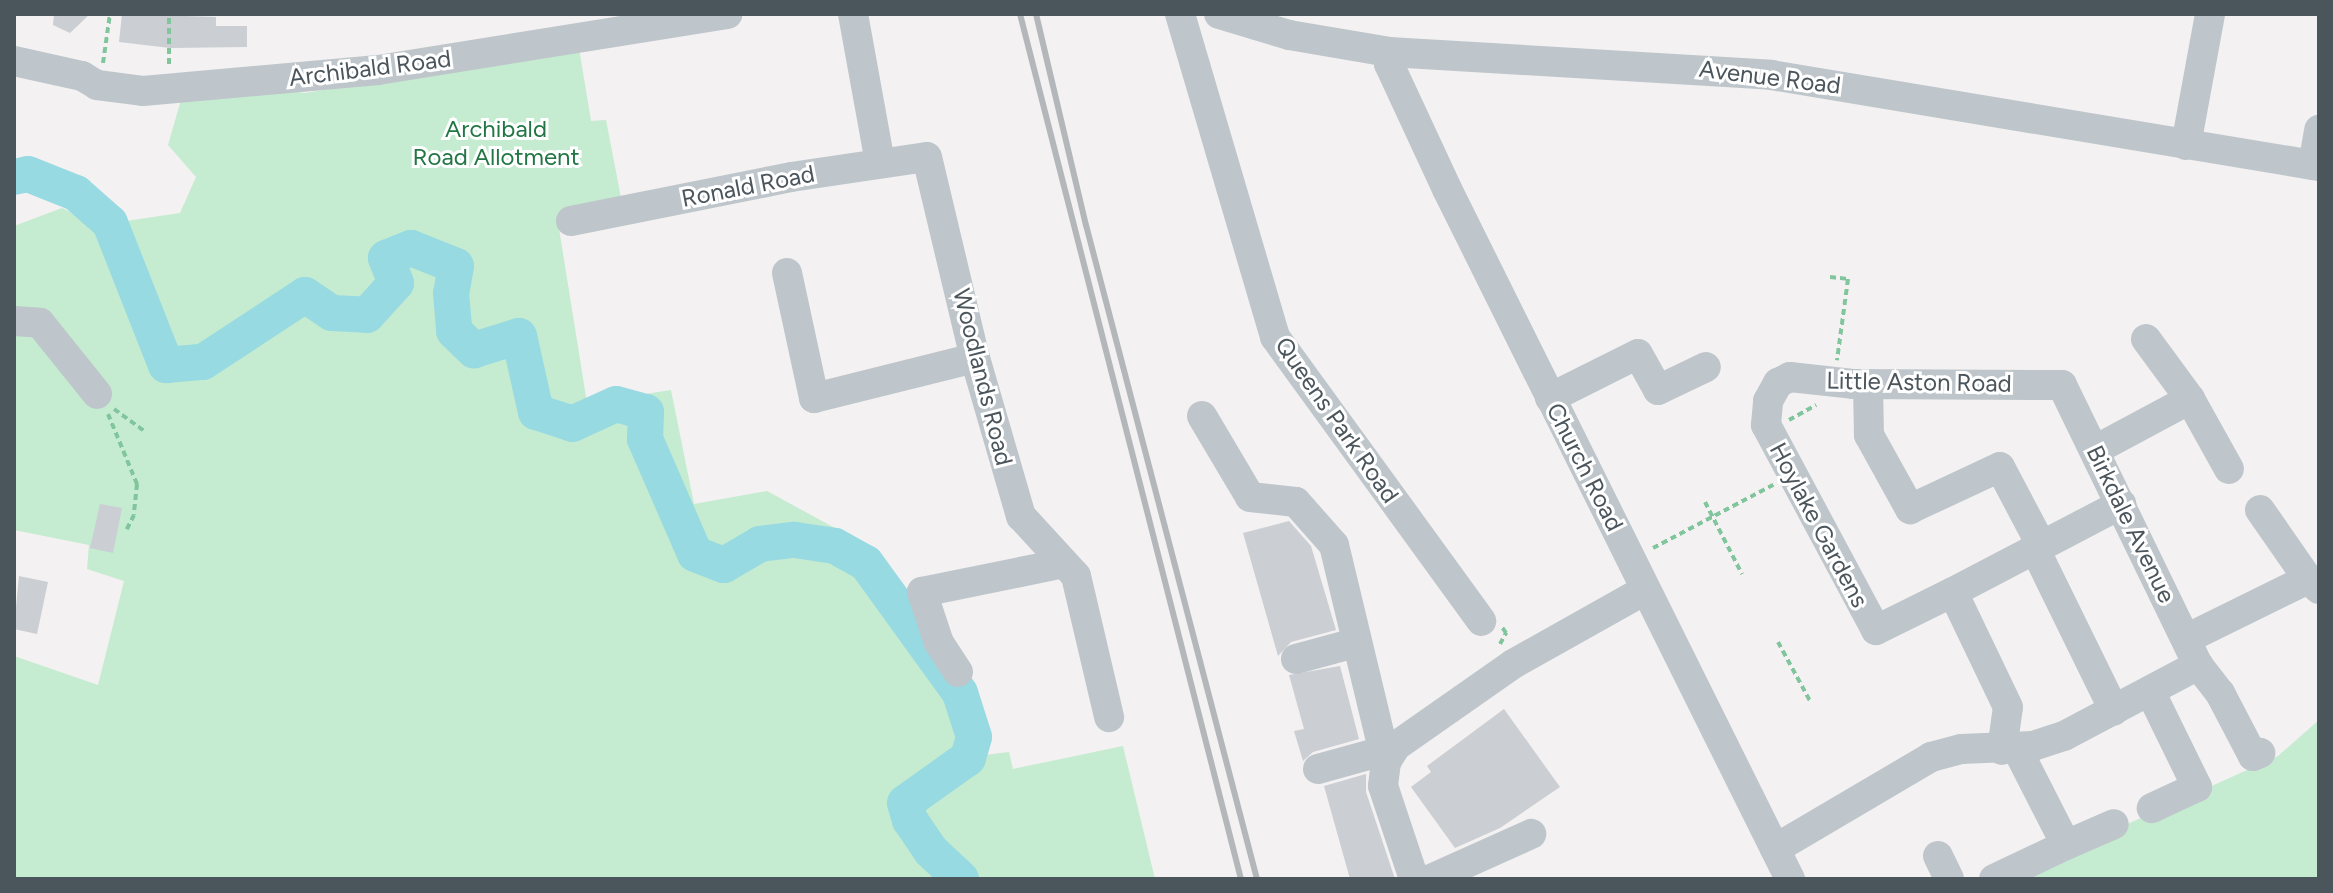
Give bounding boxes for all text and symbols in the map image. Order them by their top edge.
street label: Archibald Road [287,44,453,92]
street label: Avenue Road [1698,54,1842,100]
park label: Archibald Road Allotment [413,115,579,171]
street label: Ronald Road [679,159,817,213]
street label: Woodlands Road [947,286,1019,468]
street label: Queens Park Road [1269,332,1405,508]
street label: Little Aston Road [1826,366,2012,398]
street label: Church Road [1540,398,1630,536]
street label: Hoylake Gardens [1763,438,1875,612]
street label: Birkdale Avenue [2080,441,2182,607]

